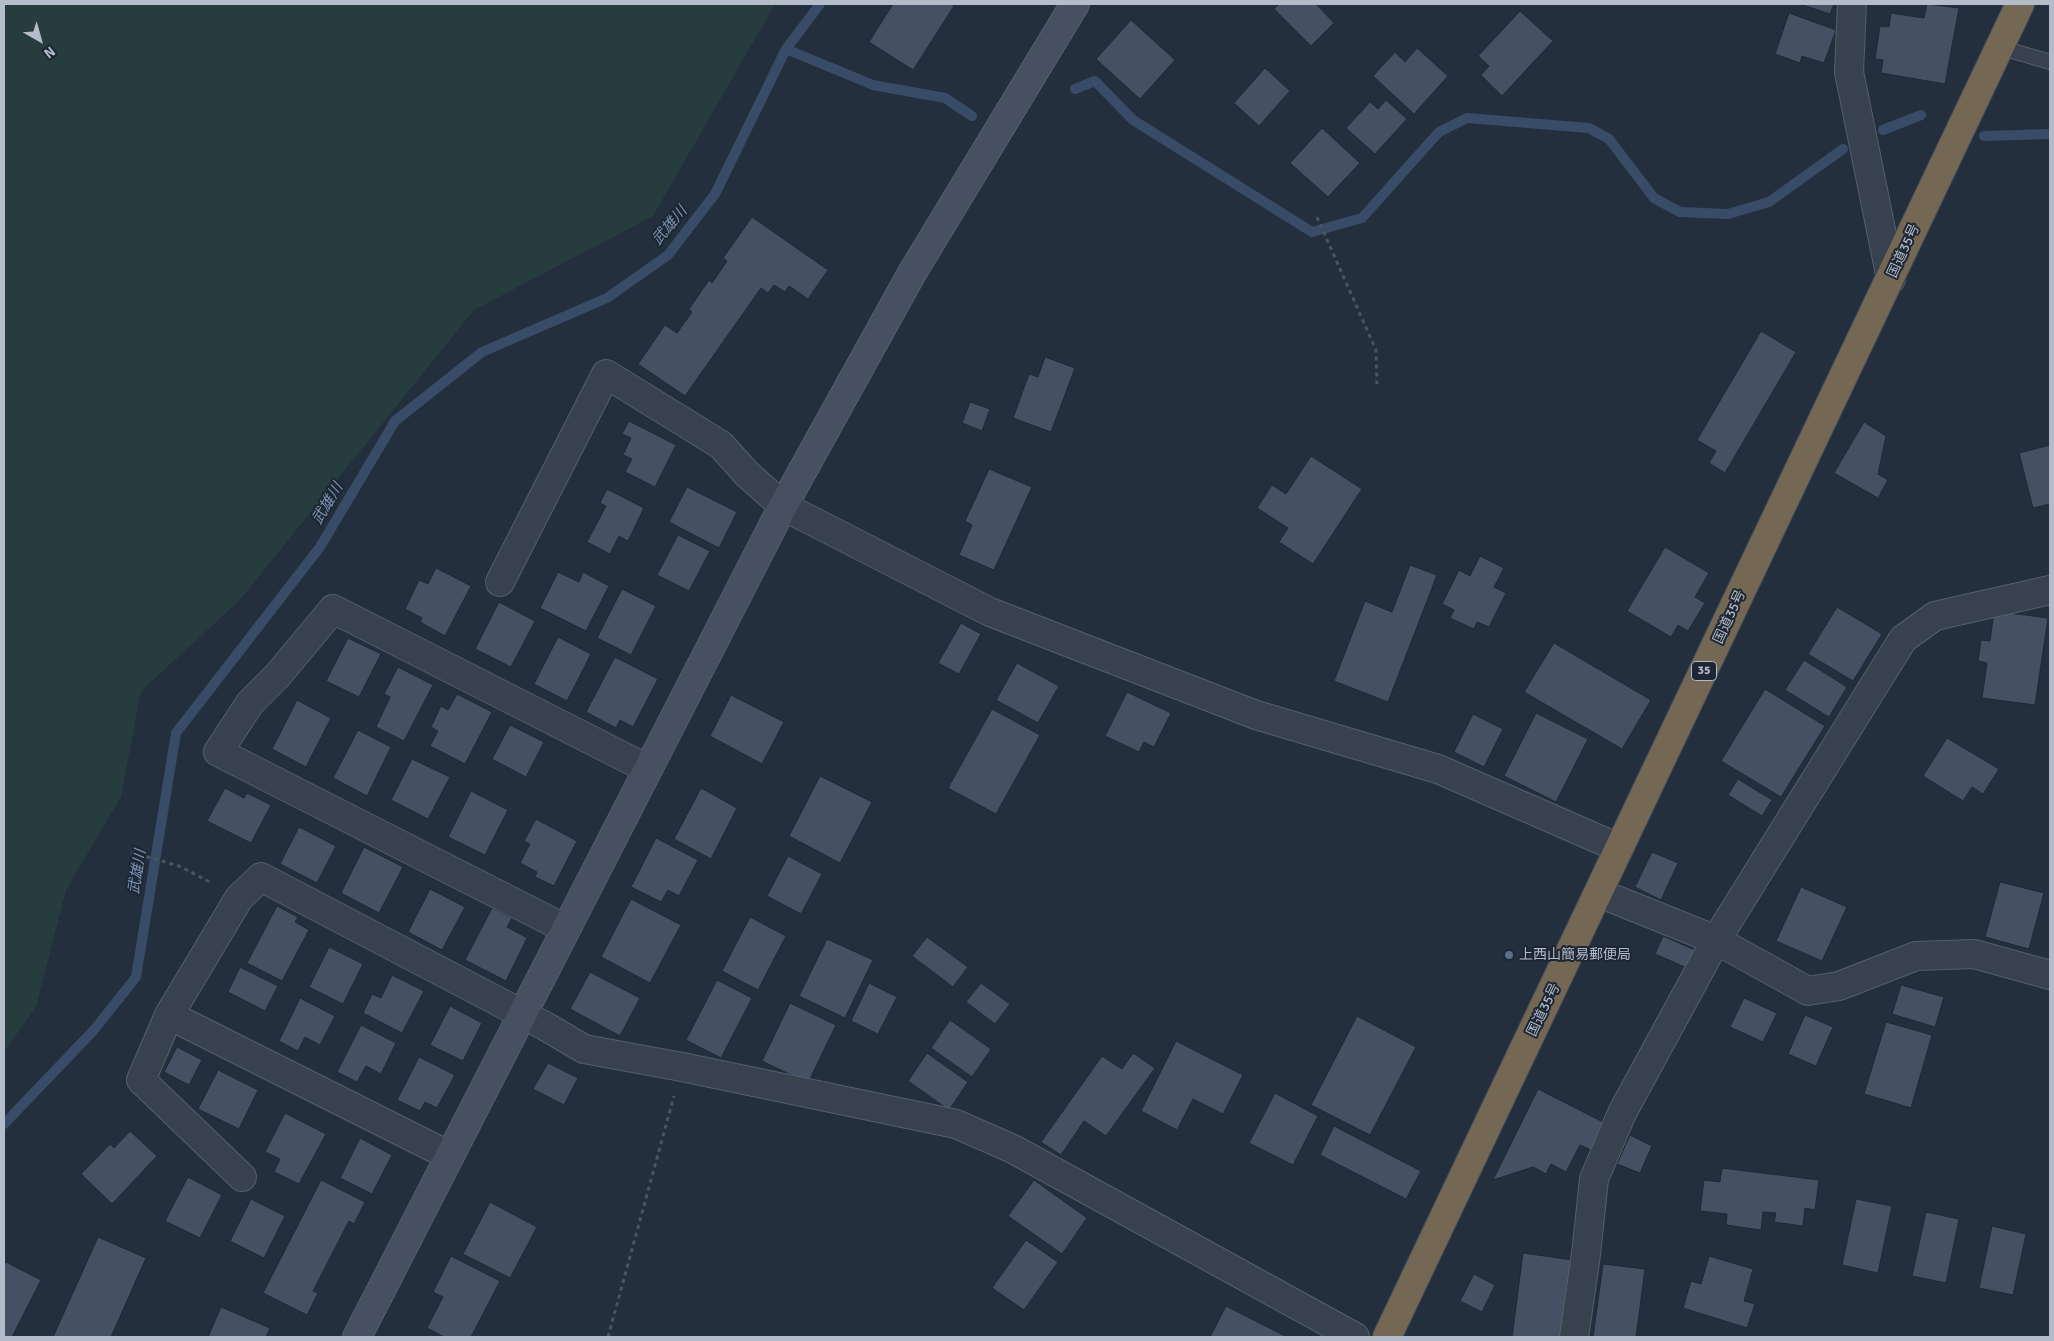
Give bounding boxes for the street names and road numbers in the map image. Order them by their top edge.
street label: 国道35号 [1884,222,1924,280]
street label: 国道35号 [1710,588,1750,646]
road number: 35 [1692,661,1716,680]
street label: 国道35号 [1524,981,1564,1039]

